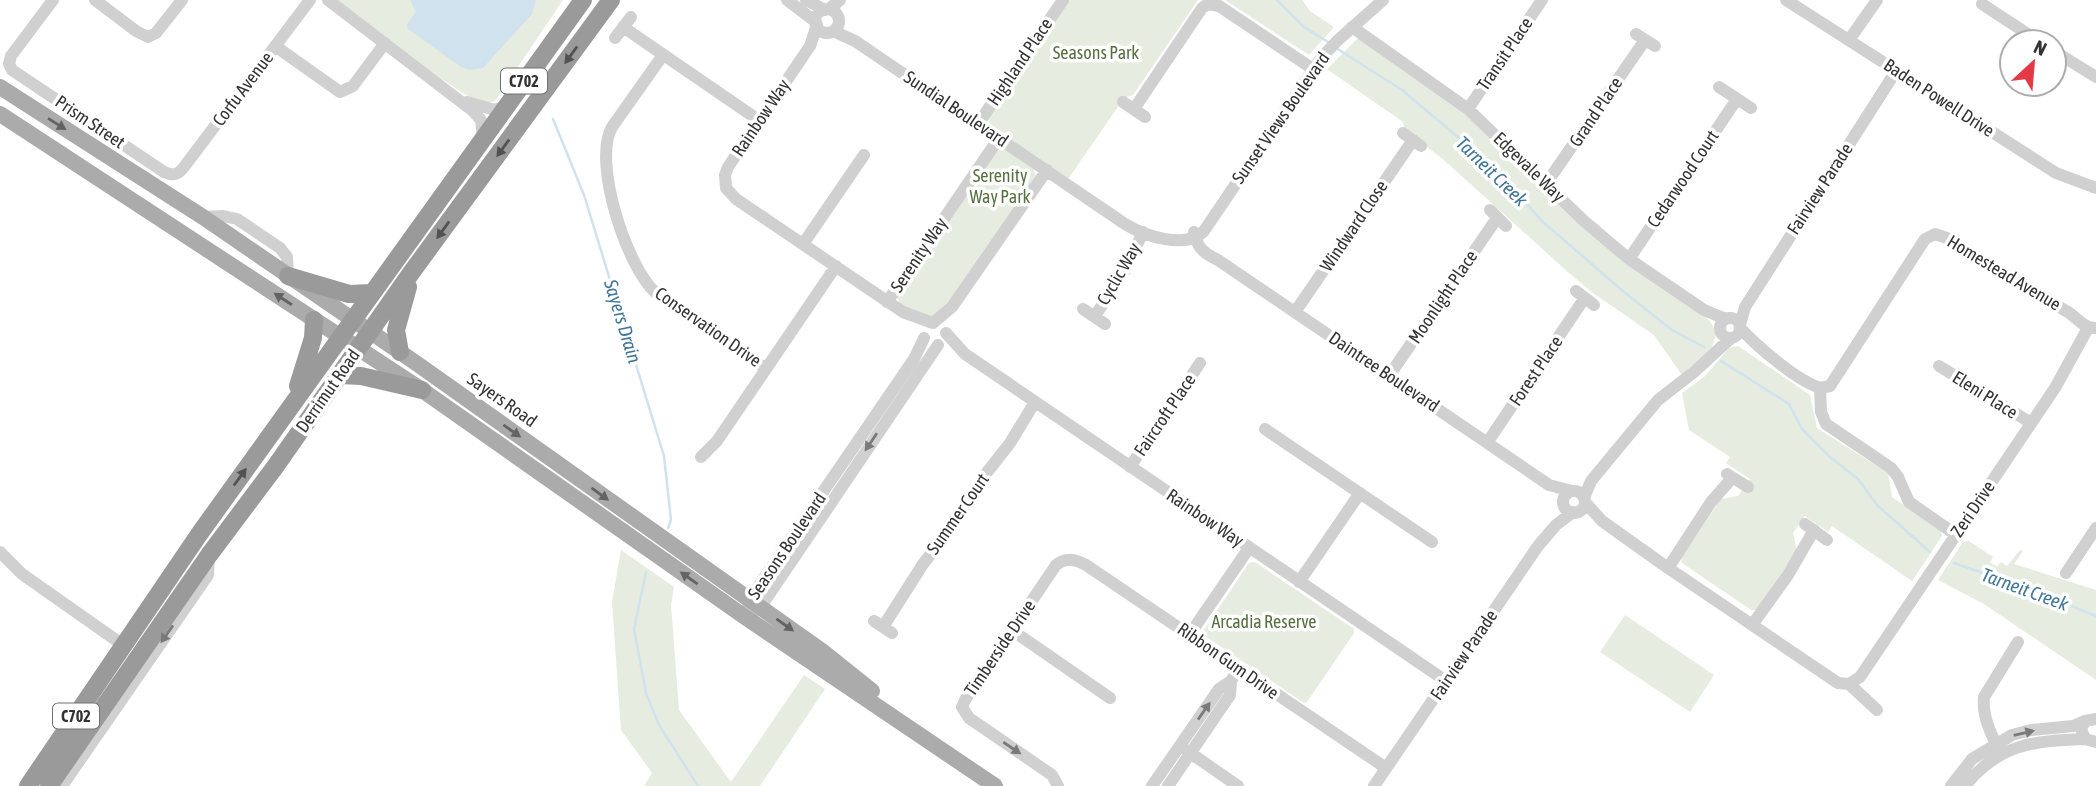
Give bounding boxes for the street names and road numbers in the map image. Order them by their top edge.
street label: Transit Place [1472,13,1537,94]
street label: Highland Place [983,14,1056,109]
street label: Corfu Avenue [208,47,277,130]
street label: Sunset Views Boulevard [1227,48,1334,187]
street label: Baden Powell Drive [1880,54,1998,141]
street label: Sundial Boulevard [900,66,1012,151]
road number: C702 [501,68,547,94]
street label: Grand Place [1565,73,1626,151]
street label: Rainbow Way [727,75,794,160]
street label: Prism Street [51,91,129,153]
street label: Cedarwood Court [1642,126,1723,231]
street label: Edgevale Way [1489,128,1569,206]
street label: Fairview Parade [1782,139,1857,238]
street label: Windward Close [1315,176,1392,275]
street label: Serenity Way [886,213,951,296]
street label: Homestead Avenue [1944,230,2065,315]
street label: Cyclic Way [1092,239,1145,309]
street label: Moonlight Place [1404,246,1481,347]
street label: Conservation Drive [651,282,765,371]
street label: Daintree Boulevard [1325,327,1443,416]
street label: Forest Place [1505,332,1567,410]
street label: Derrimut Road [291,345,364,436]
street label: Eleni Place [1949,366,2022,423]
street label: Sayers Road [464,368,541,431]
street label: Faircroft Place [1129,370,1200,460]
street label: Summer Court [922,469,993,558]
street label: Zeri Drive [1946,477,1999,541]
street label: Rainbow Way [1163,484,1248,551]
street label: Seasons Boulevard [743,488,830,603]
street label: Timberside Drive [960,596,1039,700]
street label: Fairview Parade [1426,606,1501,704]
street label: Ribbon Gum Drive [1174,618,1283,703]
road number: C702 [53,704,99,729]

